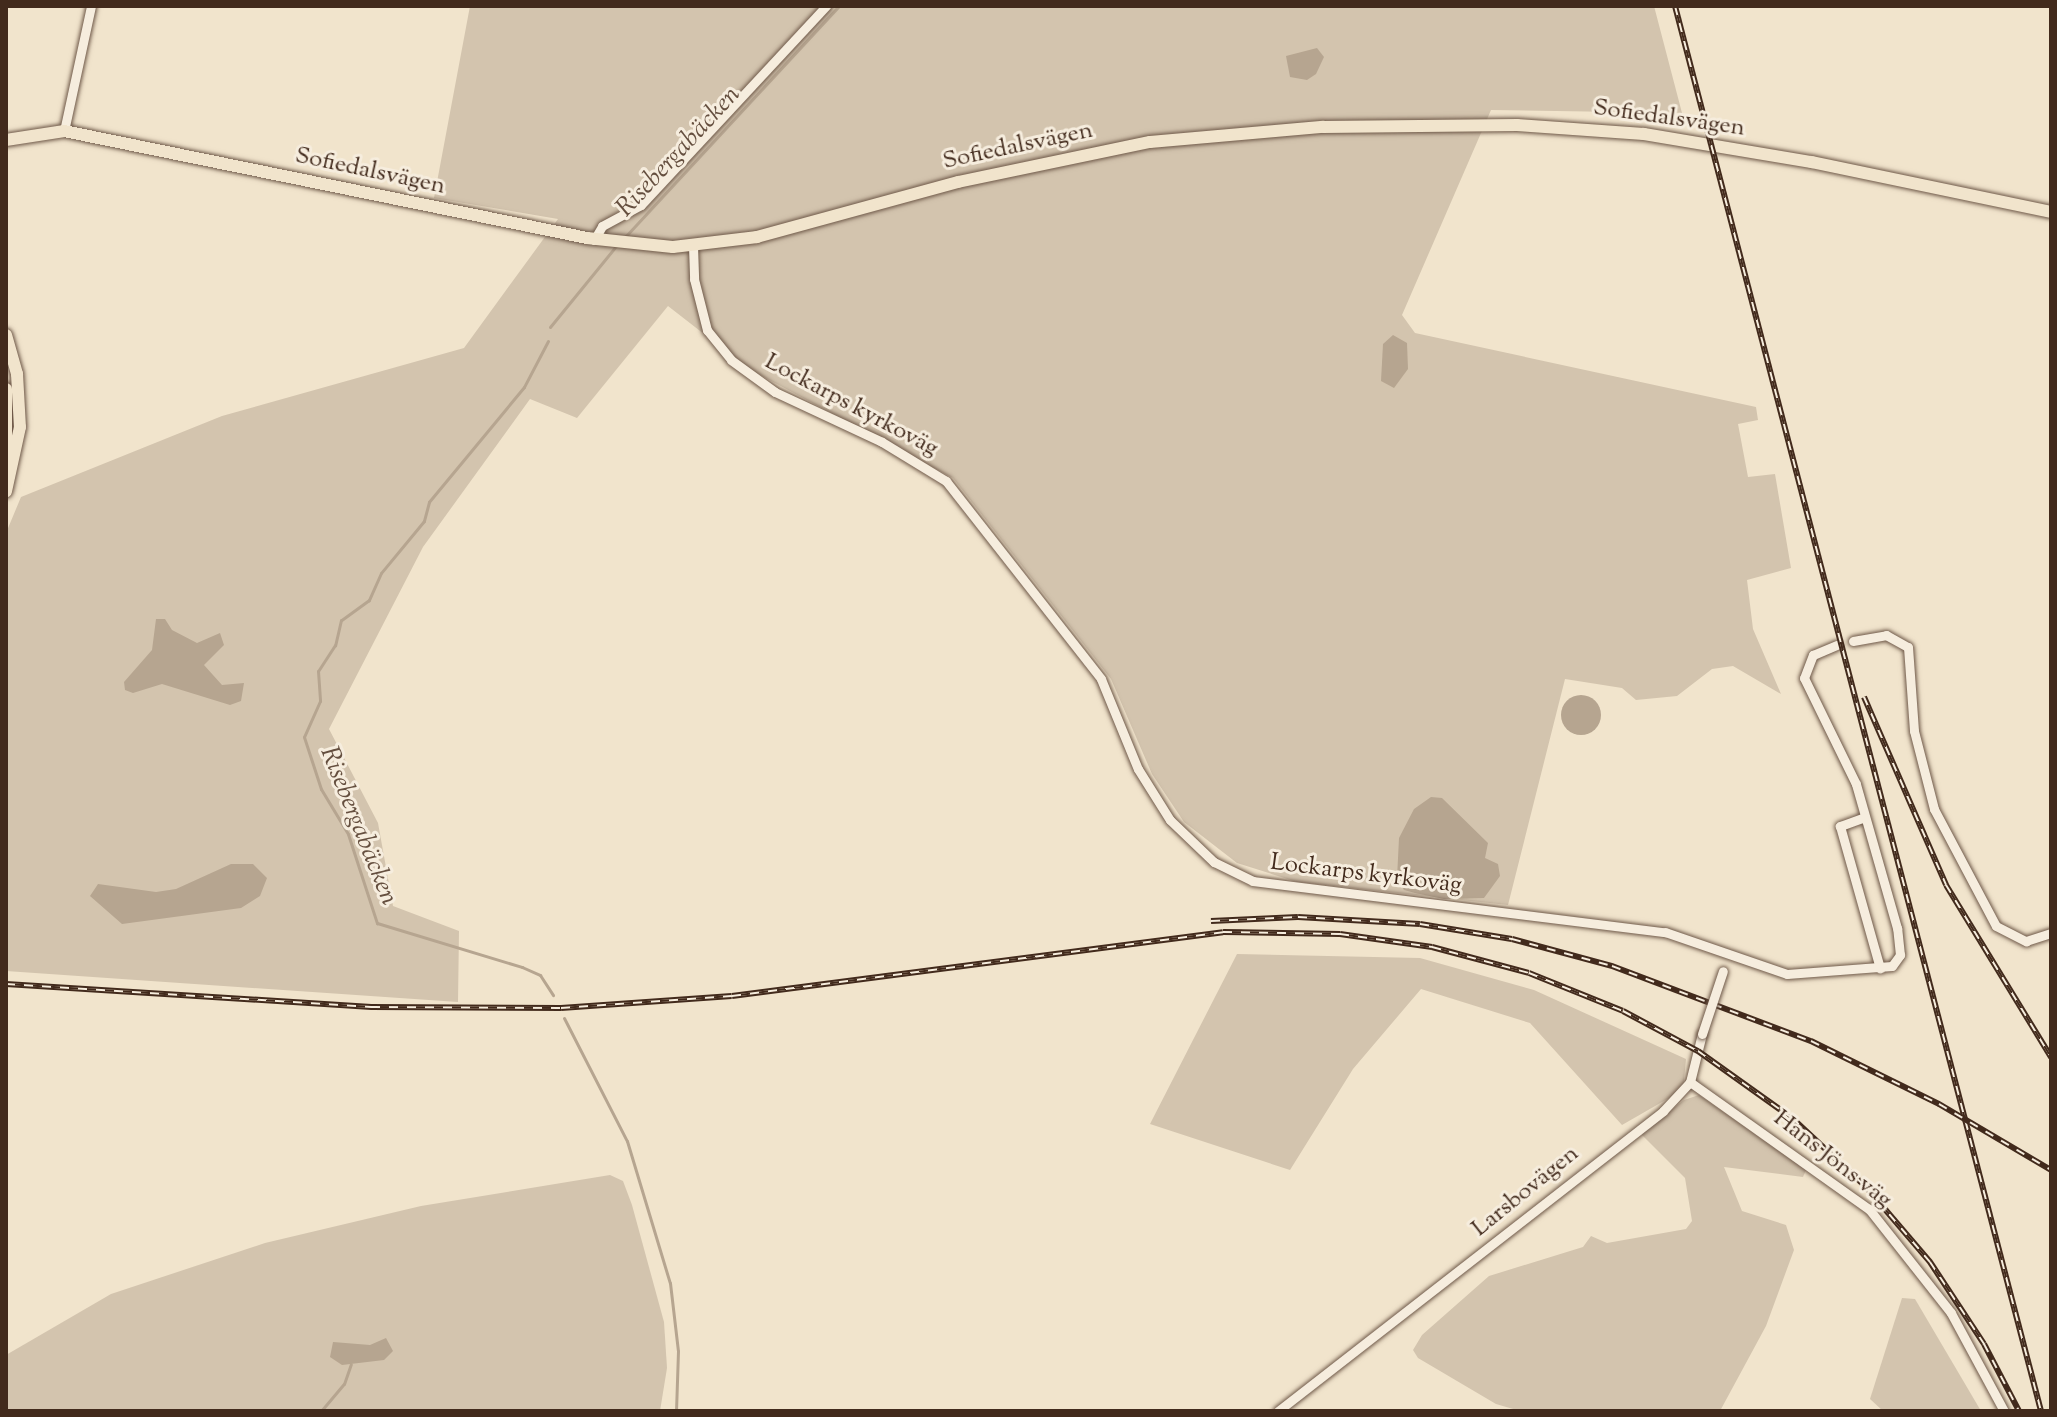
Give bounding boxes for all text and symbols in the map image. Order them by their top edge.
water label: Risebergabäcken [610,80,748,224]
street label: Sofiedalsvägen [1591,94,1747,144]
street label: Sofiedalsvägen [940,117,1096,177]
street label: Sofiedalsvägen [292,142,448,202]
street label: Lockarps kyrkoväg [759,348,943,464]
water label: Risebergabäcken [312,742,404,910]
street label: Lockarps kyrkoväg [1269,849,1463,901]
street label: Hans Jöns väg [1767,1105,1897,1215]
street label: Larsbovägen [1467,1140,1585,1244]

